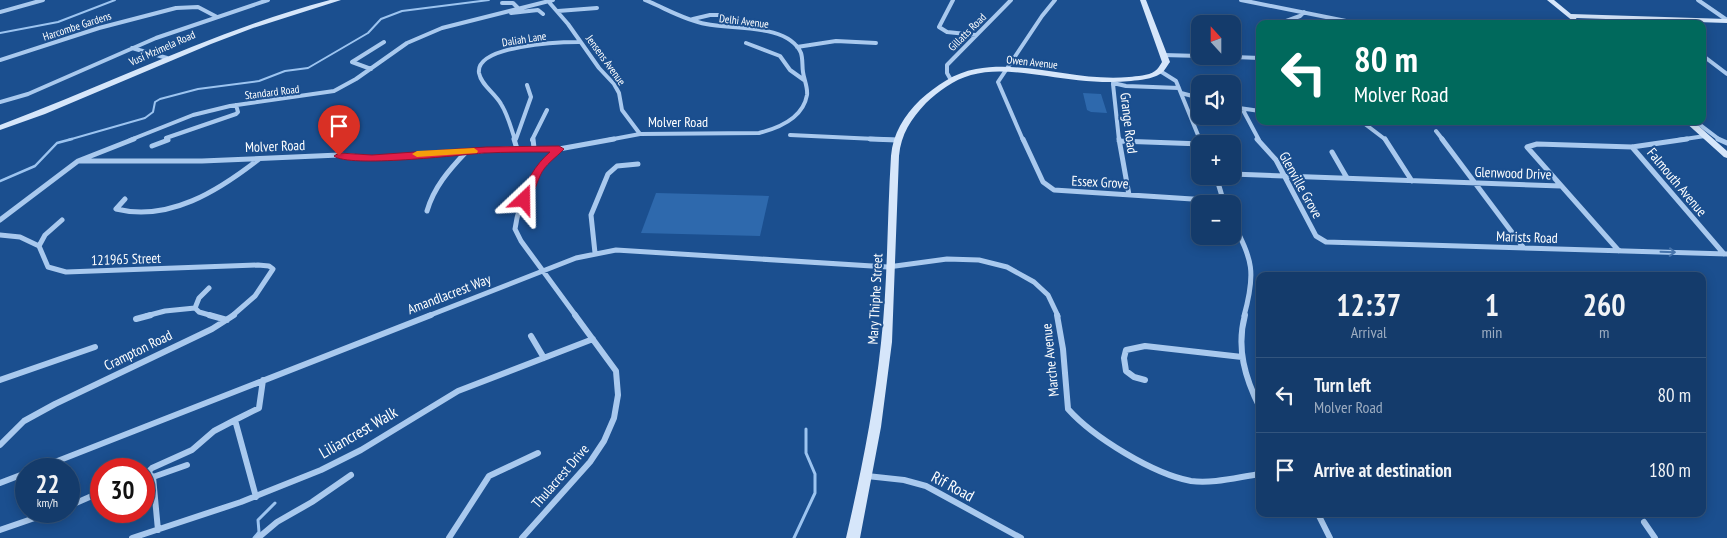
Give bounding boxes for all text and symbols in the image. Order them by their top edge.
street label: Harcombe Gardens [41,8,113,44]
street label: Gillatts Road [945,10,989,54]
street label: Delhi Avenue [718,11,770,31]
north arrow [1191,15,1241,65]
map controls [1191,15,1241,245]
street label: Vusi Mzimela Road [126,27,197,69]
street label: Daliah Lane [501,29,548,49]
street label: Jensens Avenue [583,31,629,88]
text: 80 m [1354,36,1418,82]
icon: left [1271,40,1336,105]
street label: Owen Avenue [1006,52,1059,72]
button: sound [1191,75,1241,125]
text: Molver Road [1354,80,1449,108]
street label: Standard Road [244,82,300,102]
street label: Grange Road [1116,92,1142,154]
pin [318,105,360,156]
icon: arrive [325,112,353,140]
street label: Molver Road [648,113,708,131]
button: + [1191,135,1241,185]
street label: Molver Road [245,136,305,156]
street label: Falmouth Avenue [1643,144,1711,220]
street label: Glenville Grove [1275,148,1327,222]
street label: Glenwood Drive [1474,163,1552,183]
street label: Essex Grove [1071,172,1129,192]
position arrow [497,173,549,225]
button: − [1191,195,1241,245]
street label: Marists Road [1496,227,1558,247]
one-way arrow [1660,248,1676,257]
street label: 121965 Street [91,249,161,269]
street label: Mary Thiphe Street [864,253,886,345]
street label: Amandlacrest Way [405,270,494,318]
text: 12:37 [1336,285,1401,324]
text: 1 [1485,285,1499,324]
text: 260 [1583,285,1626,324]
street label: Marche Avenue [1037,322,1063,397]
text: Arrival [1351,322,1387,342]
text: min [1481,322,1502,342]
text: m [1599,322,1609,342]
street label: Crampton Road [101,326,175,374]
text: Turn left [1314,373,1371,397]
icon: left [1271,381,1299,409]
text: 80 m [1658,383,1691,407]
text: Molver Road [1314,397,1383,417]
street label: Liliancrest Walk [315,401,401,462]
street label: Thulacrest Drive [527,440,593,512]
icon: arrive [1271,456,1299,484]
speed limit sign: 30 [90,458,155,523]
text: Arrive at destination [1314,458,1452,482]
text: 180 m [1649,458,1691,482]
street label: Rif Road [928,466,978,506]
text: 22 [36,468,59,500]
text: km/h [37,495,58,510]

